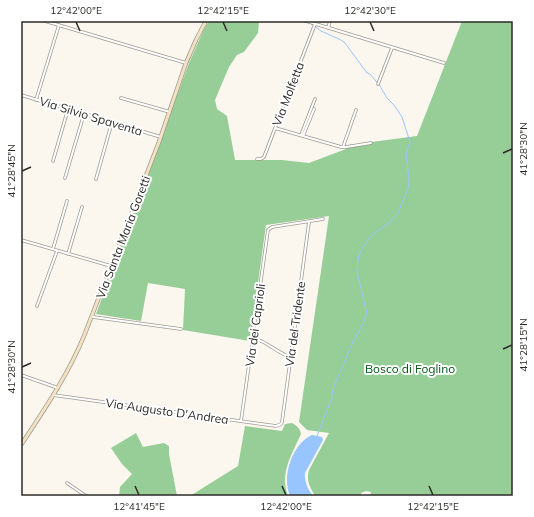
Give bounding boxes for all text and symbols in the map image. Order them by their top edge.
text: 12°42'00"E [50,4,102,17]
text: 12°42'15"E [197,4,249,17]
text: 12°42'30"E [344,4,396,17]
street label: Via Molfetta [269,60,307,128]
street label: Via Silvio Spaventa [38,93,144,139]
text: 41°28'30"N [517,122,530,176]
text: 41°28'45"N [5,144,18,198]
street label: Via Santa Maria Goretti [93,173,153,301]
street label: Via del Tridente [282,280,308,368]
street label: Via dei Caprioli [242,282,268,367]
text: 41°28'15"N [517,318,530,372]
text: 41°28'30"N [5,340,18,394]
park label: Bosco di Foglino [365,361,455,376]
street label: Via Augusto D'Andrea [104,395,230,427]
text: 12°41'45"E [113,500,165,513]
text: 12°42'00"E [260,500,312,513]
text: 12°42'15"E [407,500,459,513]

